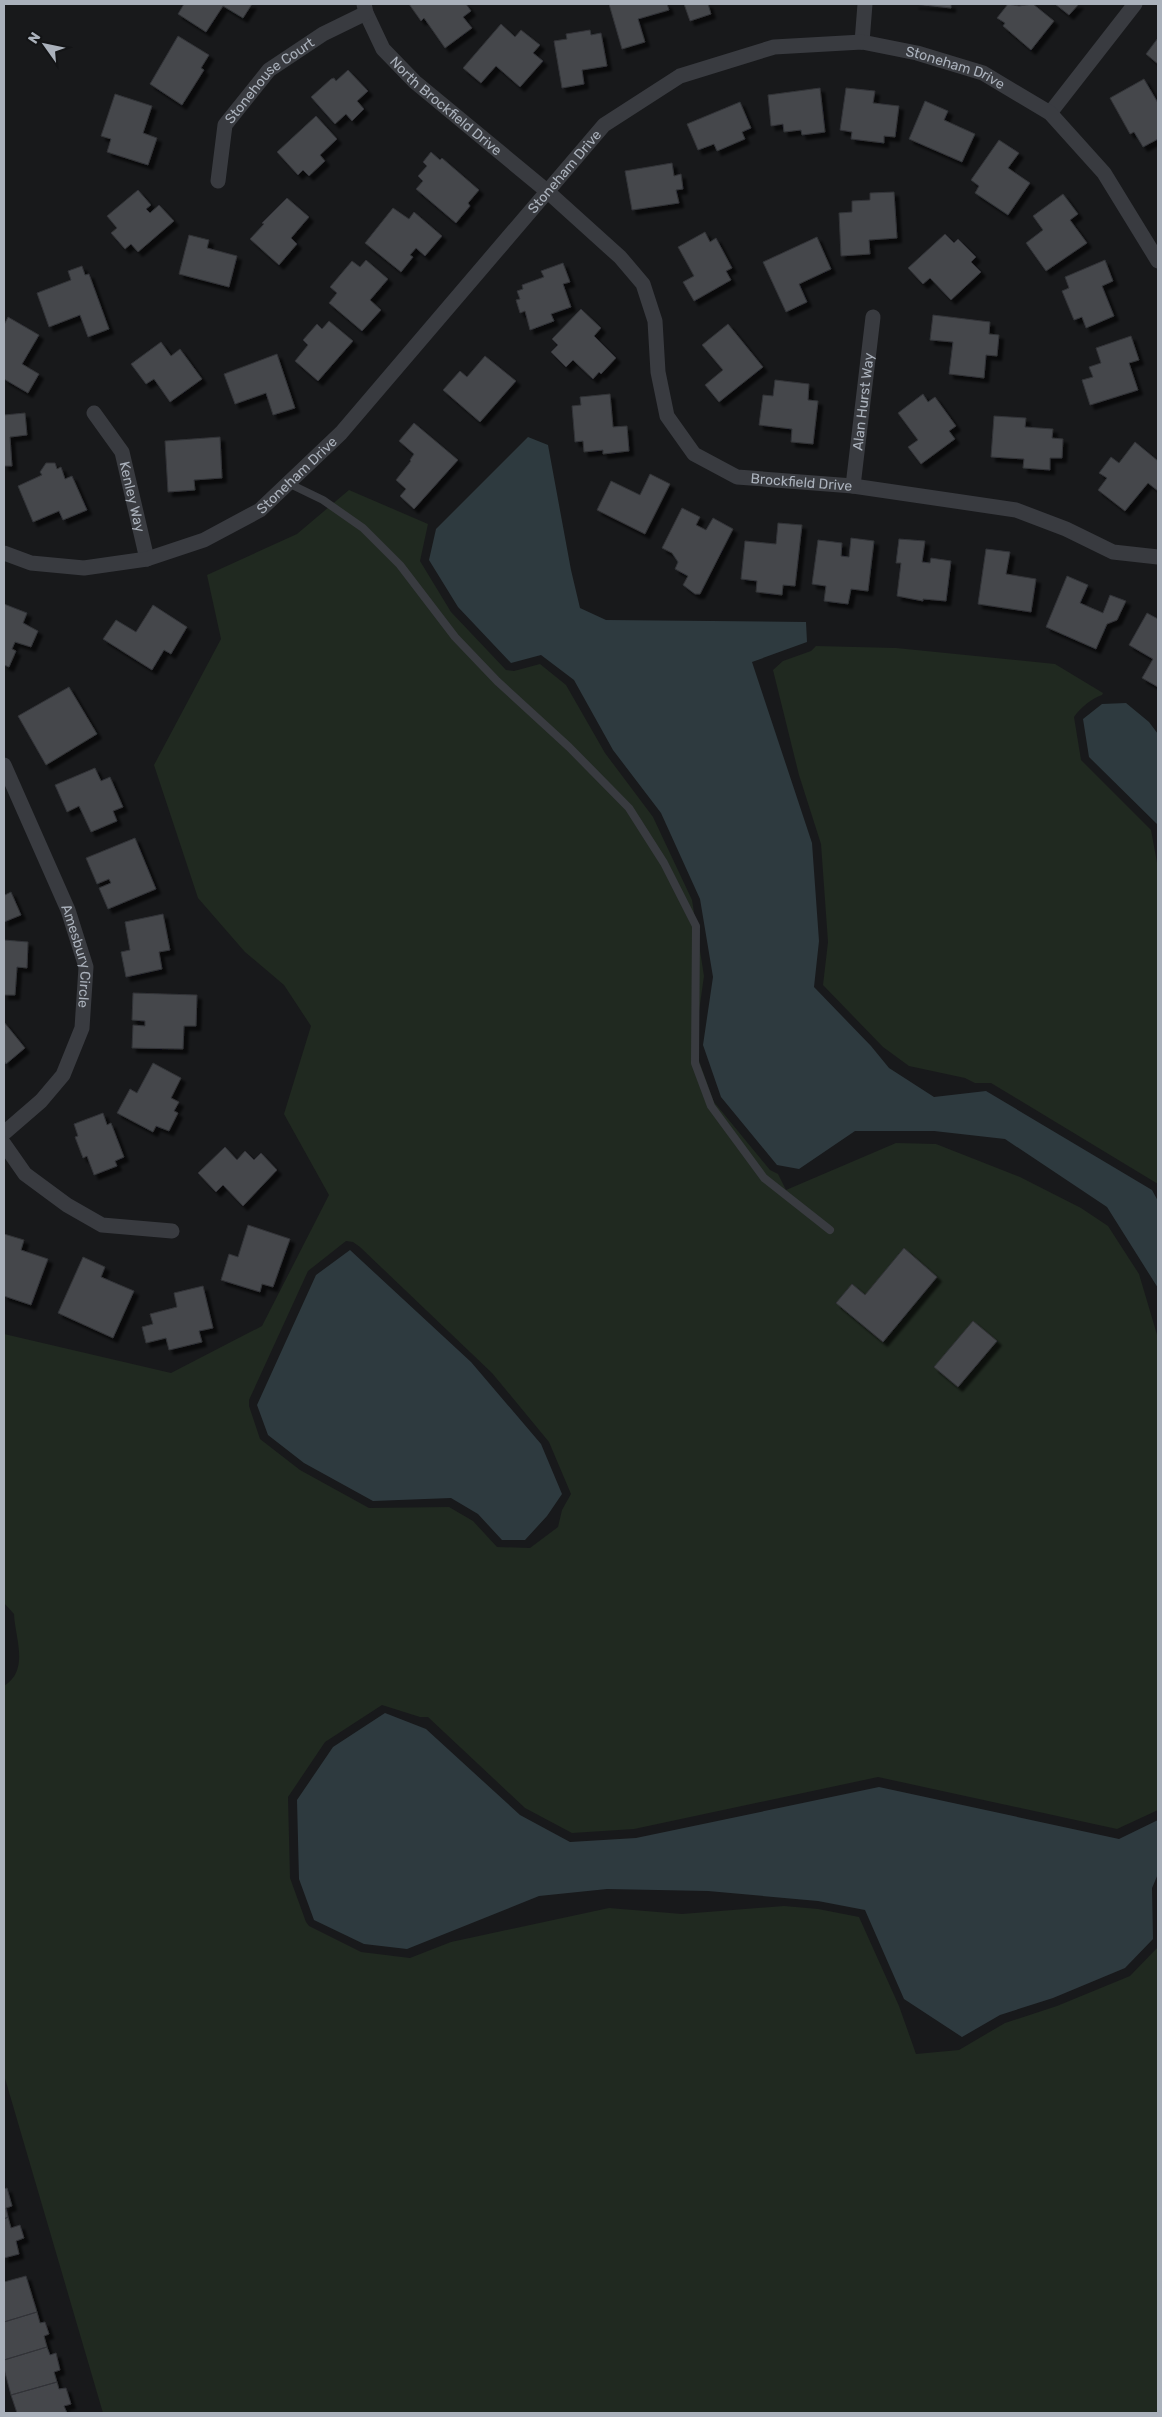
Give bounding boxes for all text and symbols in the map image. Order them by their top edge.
north arrow [20,20,70,70]
text: N [25,29,44,47]
street label: Stonehouse Court [221,34,318,127]
street label: Stoneham Drive [904,42,1008,93]
street label: North Brockfield Drive [386,53,506,159]
street label: Stoneham Drive [524,126,605,217]
street label: Alan Hurst Way [849,352,877,451]
street label: Stoneham Drive [253,433,341,517]
street label: Kenley Way [116,460,149,534]
street label: Brockfield Drive [750,470,853,494]
street label: Amesbury Circle [58,901,95,1009]

